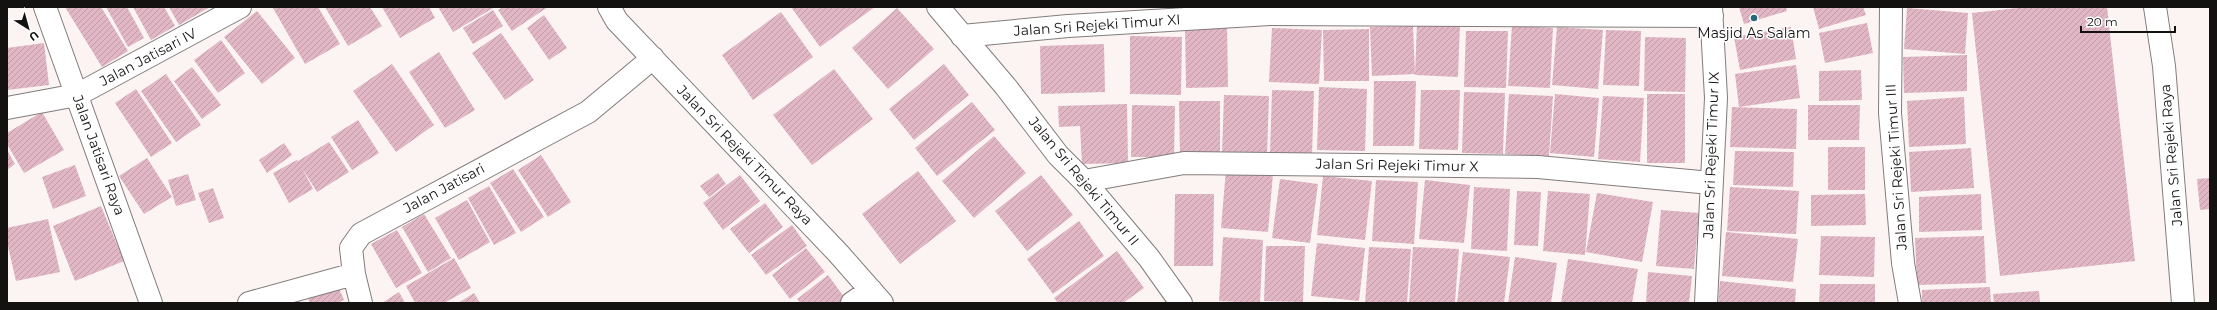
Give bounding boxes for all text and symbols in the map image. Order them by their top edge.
north arrow [8,8,48,48]
scale bar [2081,8,2175,34]
street label: Jalan Sri Rejeki Timur XI [1012,10,1181,40]
marker: Masjid As Salam [1749,13,1759,23]
text: 20 m [2087,14,2118,29]
street label: Jalan Jatisari IV [96,24,200,91]
place label: Masjid As Salam [1697,24,1811,42]
text: U [26,28,42,44]
street label: Jalan Sri Rejeki Timur IX [1699,71,1723,240]
street label: Jalan Sri Rejeki Timur Raya [673,81,817,229]
street label: Jalan Sri Rejeki Timur III [1881,83,1911,252]
street label: Jalan Sri Rejeki Raya [2156,83,2186,228]
street label: Jalan Jatisari Raya [69,91,129,218]
street label: Jalan Sri Rejeki Timur II [1024,112,1143,249]
street label: Jalan Sri Rejeki Timur X [1314,155,1479,175]
street label: Jalan Jatisari [399,159,488,217]

